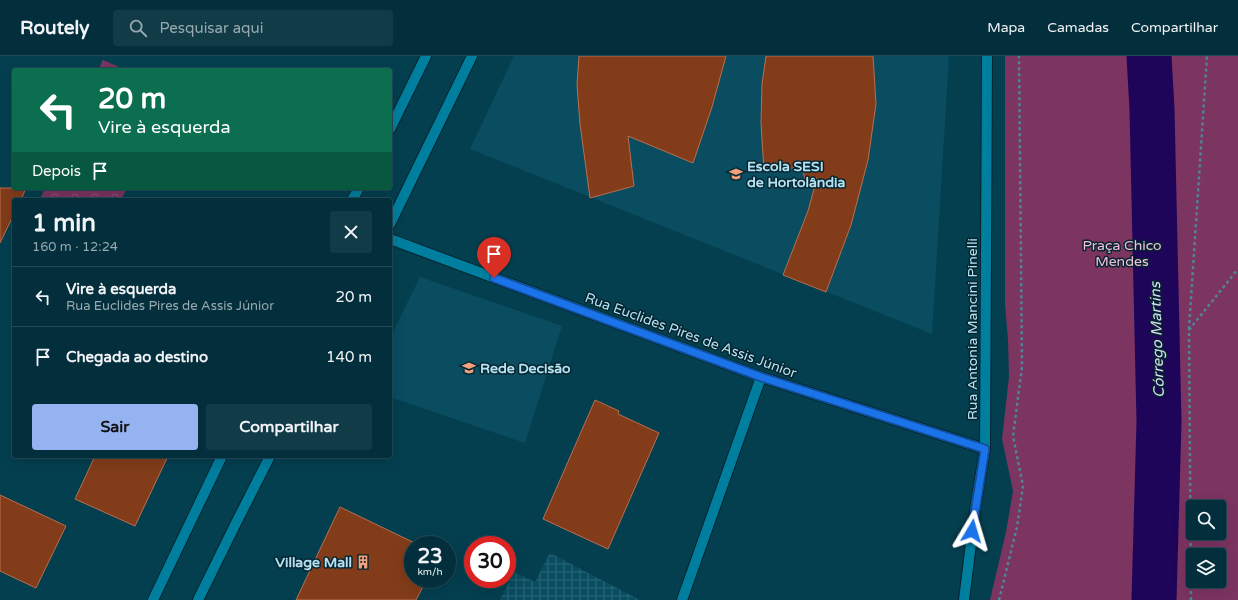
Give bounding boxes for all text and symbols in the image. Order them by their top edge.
search box [113,10,393,46]
text: Routely [20,17,89,39]
icon: search [127,17,149,39]
text: Pesquisar aqui [159,19,263,37]
text: Mapa [987,19,1025,36]
text: Camadas [1047,19,1109,36]
text: Compartilhar [1131,19,1218,36]
text: 20 m [98,82,166,116]
icon: left [32,84,84,136]
text: Vire à esquerda [98,116,231,138]
place label: Escola SESI de Hortolândia [747,158,846,191]
icon: arrive [89,160,111,182]
text: Depois [32,162,81,180]
school or university icon: Escola SESI de Hortolândia [728,166,744,182]
text: 1 min [32,209,96,238]
button: close [330,211,372,253]
pin [477,237,511,278]
park label: Praça Chico Mendes [1082,237,1162,270]
street label: Rua Antonia Mancini Pinelli [964,238,981,420]
text: 160 m · 12:24 [32,239,118,255]
icon: arrive [483,243,505,265]
text: Vire à esquerda [66,280,176,298]
water label: Córrego Martins [1146,280,1168,398]
icon: left [32,286,54,308]
text: 20 m [335,288,372,306]
street label: Rua Euclides Pires de Assis Júnior [583,289,800,382]
text: Rua Euclides Pires de Assis Júnior [66,298,274,314]
icon: arrive [32,346,54,368]
text: Chegada ao destino [66,348,208,366]
text: 140 m [326,348,372,366]
school or university icon: Rede Decisão [461,360,477,376]
place label: Rede Decisão [480,360,571,377]
button: Sair [32,404,198,450]
button: Compartilhar [206,404,372,450]
map controls [1186,500,1226,588]
button: search [1186,500,1226,540]
position arrow [951,510,993,552]
speed limit sign: 30 [464,536,516,588]
text: 23 [417,545,443,569]
button: layers [1186,548,1226,588]
place label: Village Mall [275,554,352,571]
building icon: Village Mall [355,554,371,570]
text: km/h [417,566,443,578]

